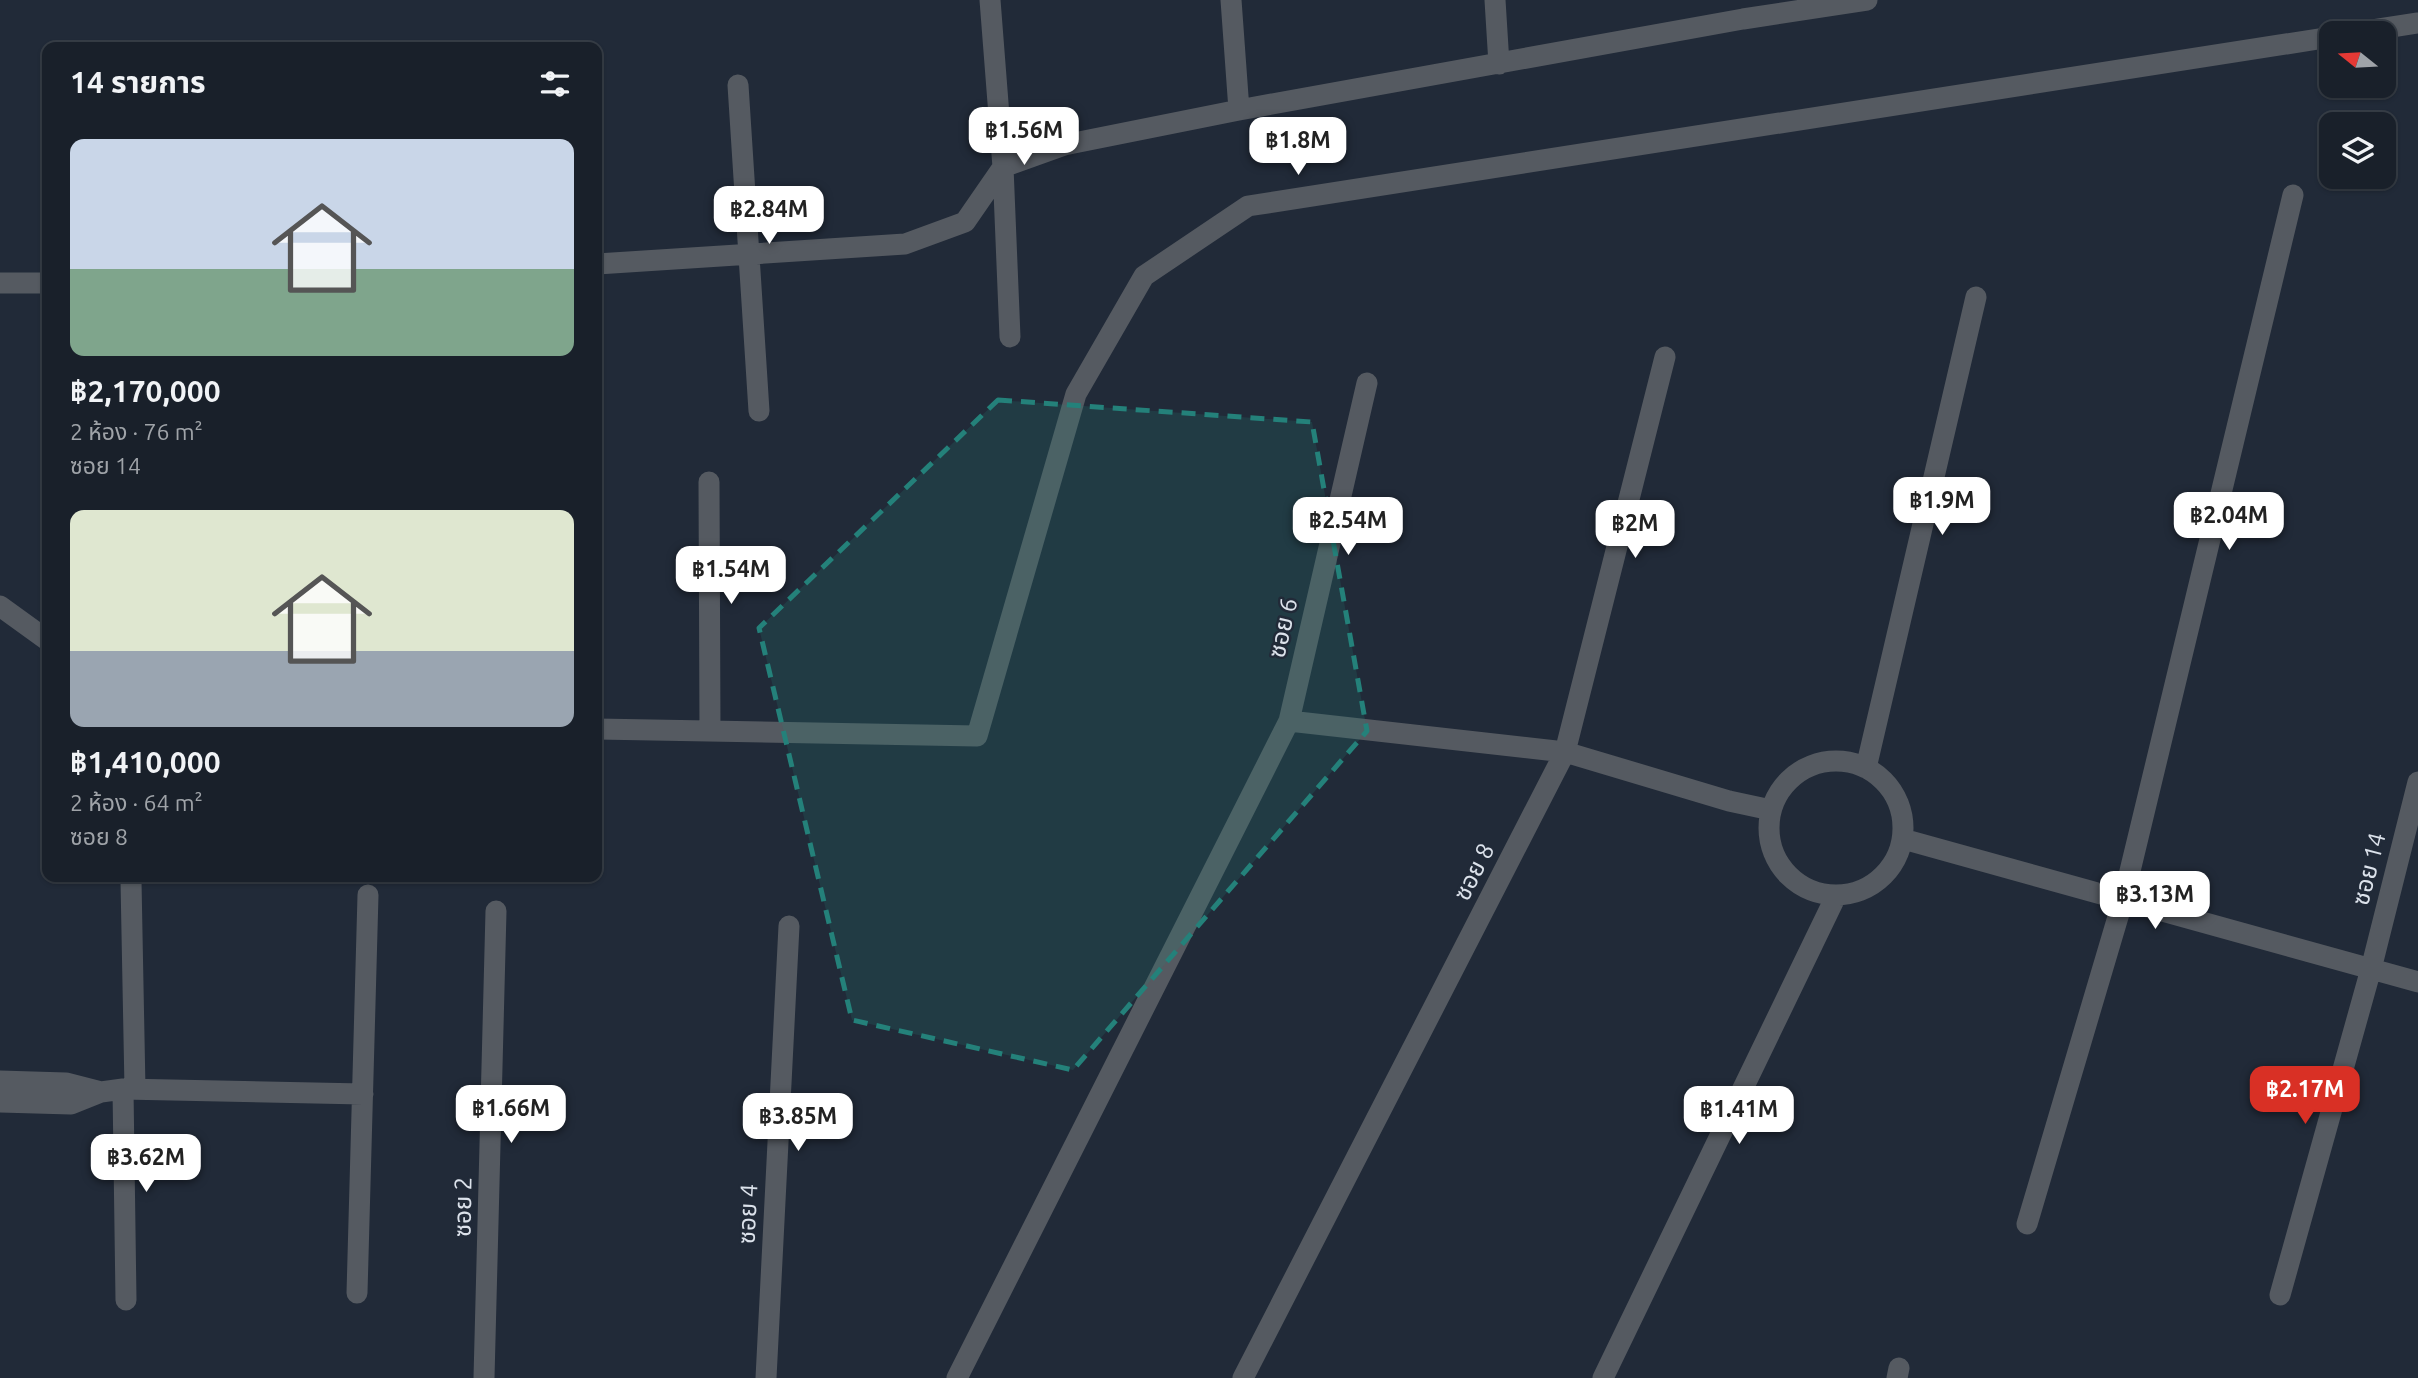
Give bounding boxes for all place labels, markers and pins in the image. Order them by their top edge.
pin: ฿1.56M [967,108,1081,167]
pin: ฿1.8M [1249,118,1347,177]
pin: ฿2.84M [712,187,826,246]
pin: ฿1.9M [1893,477,1991,537]
pin: ฿2.04M [2172,492,2286,552]
pin: ฿2.54M [1291,498,1405,557]
pin: ฿2M [1601,500,1669,560]
pin: ฿1.54M [674,546,788,606]
pin: ฿3.13M [2098,872,2212,931]
pin: ฿2.17M [2248,1066,2362,1126]
pin: ฿1.66M [454,1086,568,1145]
pin: ฿1.41M [1682,1086,1796,1146]
pin: ฿3.85M [741,1094,855,1153]
pin: ฿3.62M [89,1134,203,1194]

